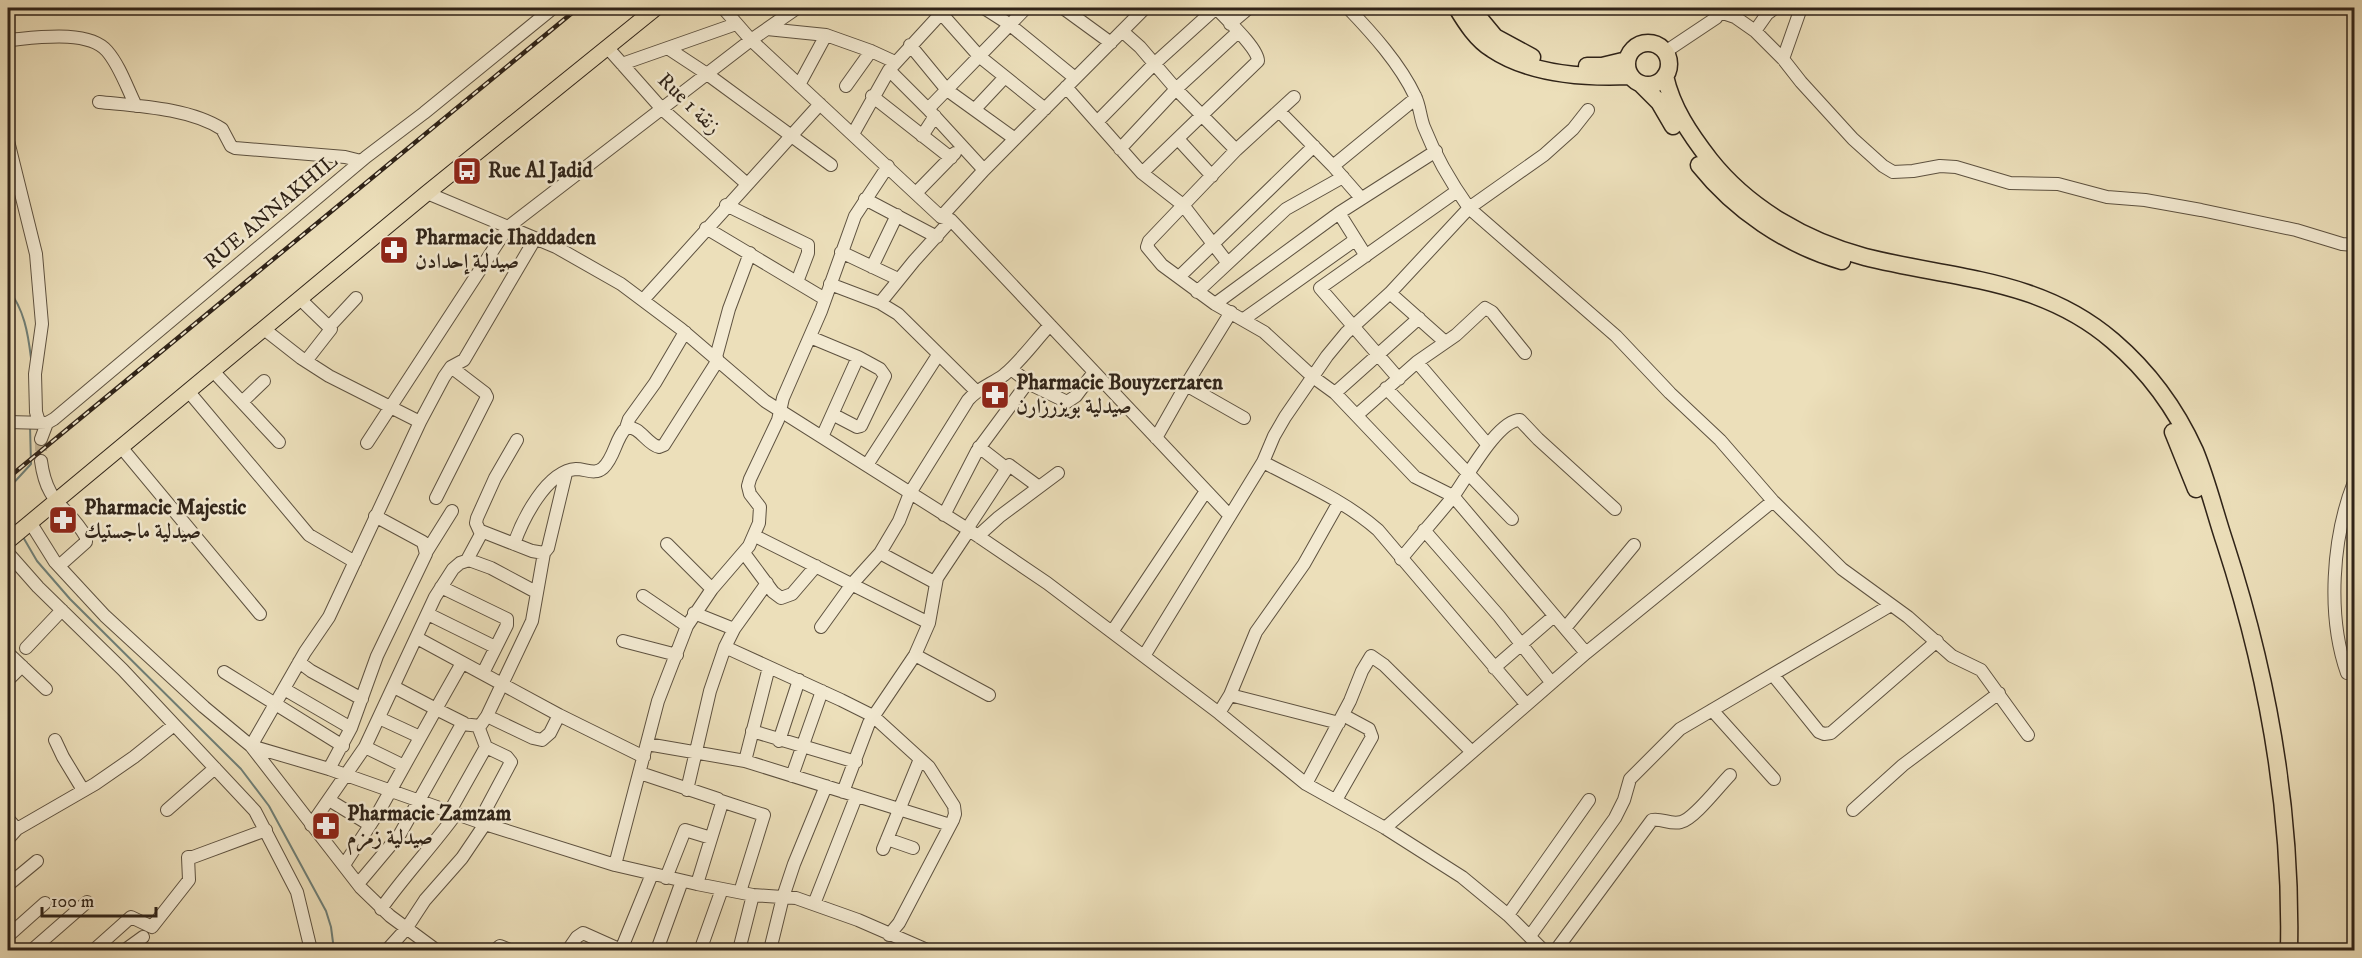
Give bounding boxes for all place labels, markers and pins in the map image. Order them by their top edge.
bus stop icon: Rue Al Jadid [451,155,483,187]
place label: Rue Al Jadid [488,158,593,184]
place label: Pharmacie Ihaddaden صيدلية إحدادن [415,225,597,275]
pharmacy icon: Pharmacie Ihaddaden صيدلية إحدادن [378,234,410,266]
place label: Pharmacie Bouyzerzaren صيدلية بويزرزارن [1016,370,1224,420]
pharmacy icon: Pharmacie Bouyzerzaren صيدلية بويزرزارن [979,379,1011,411]
place label: Pharmacie Majestic صيدلية ماجستيك [84,495,246,545]
pharmacy icon: Pharmacie Majestic صيدلية ماجستيك [47,504,79,536]
place label: Pharmacie Zamzam صيدلية زمزم [347,801,512,856]
pharmacy icon: Pharmacie Zamzam صيدلية زمزم [310,810,342,842]

